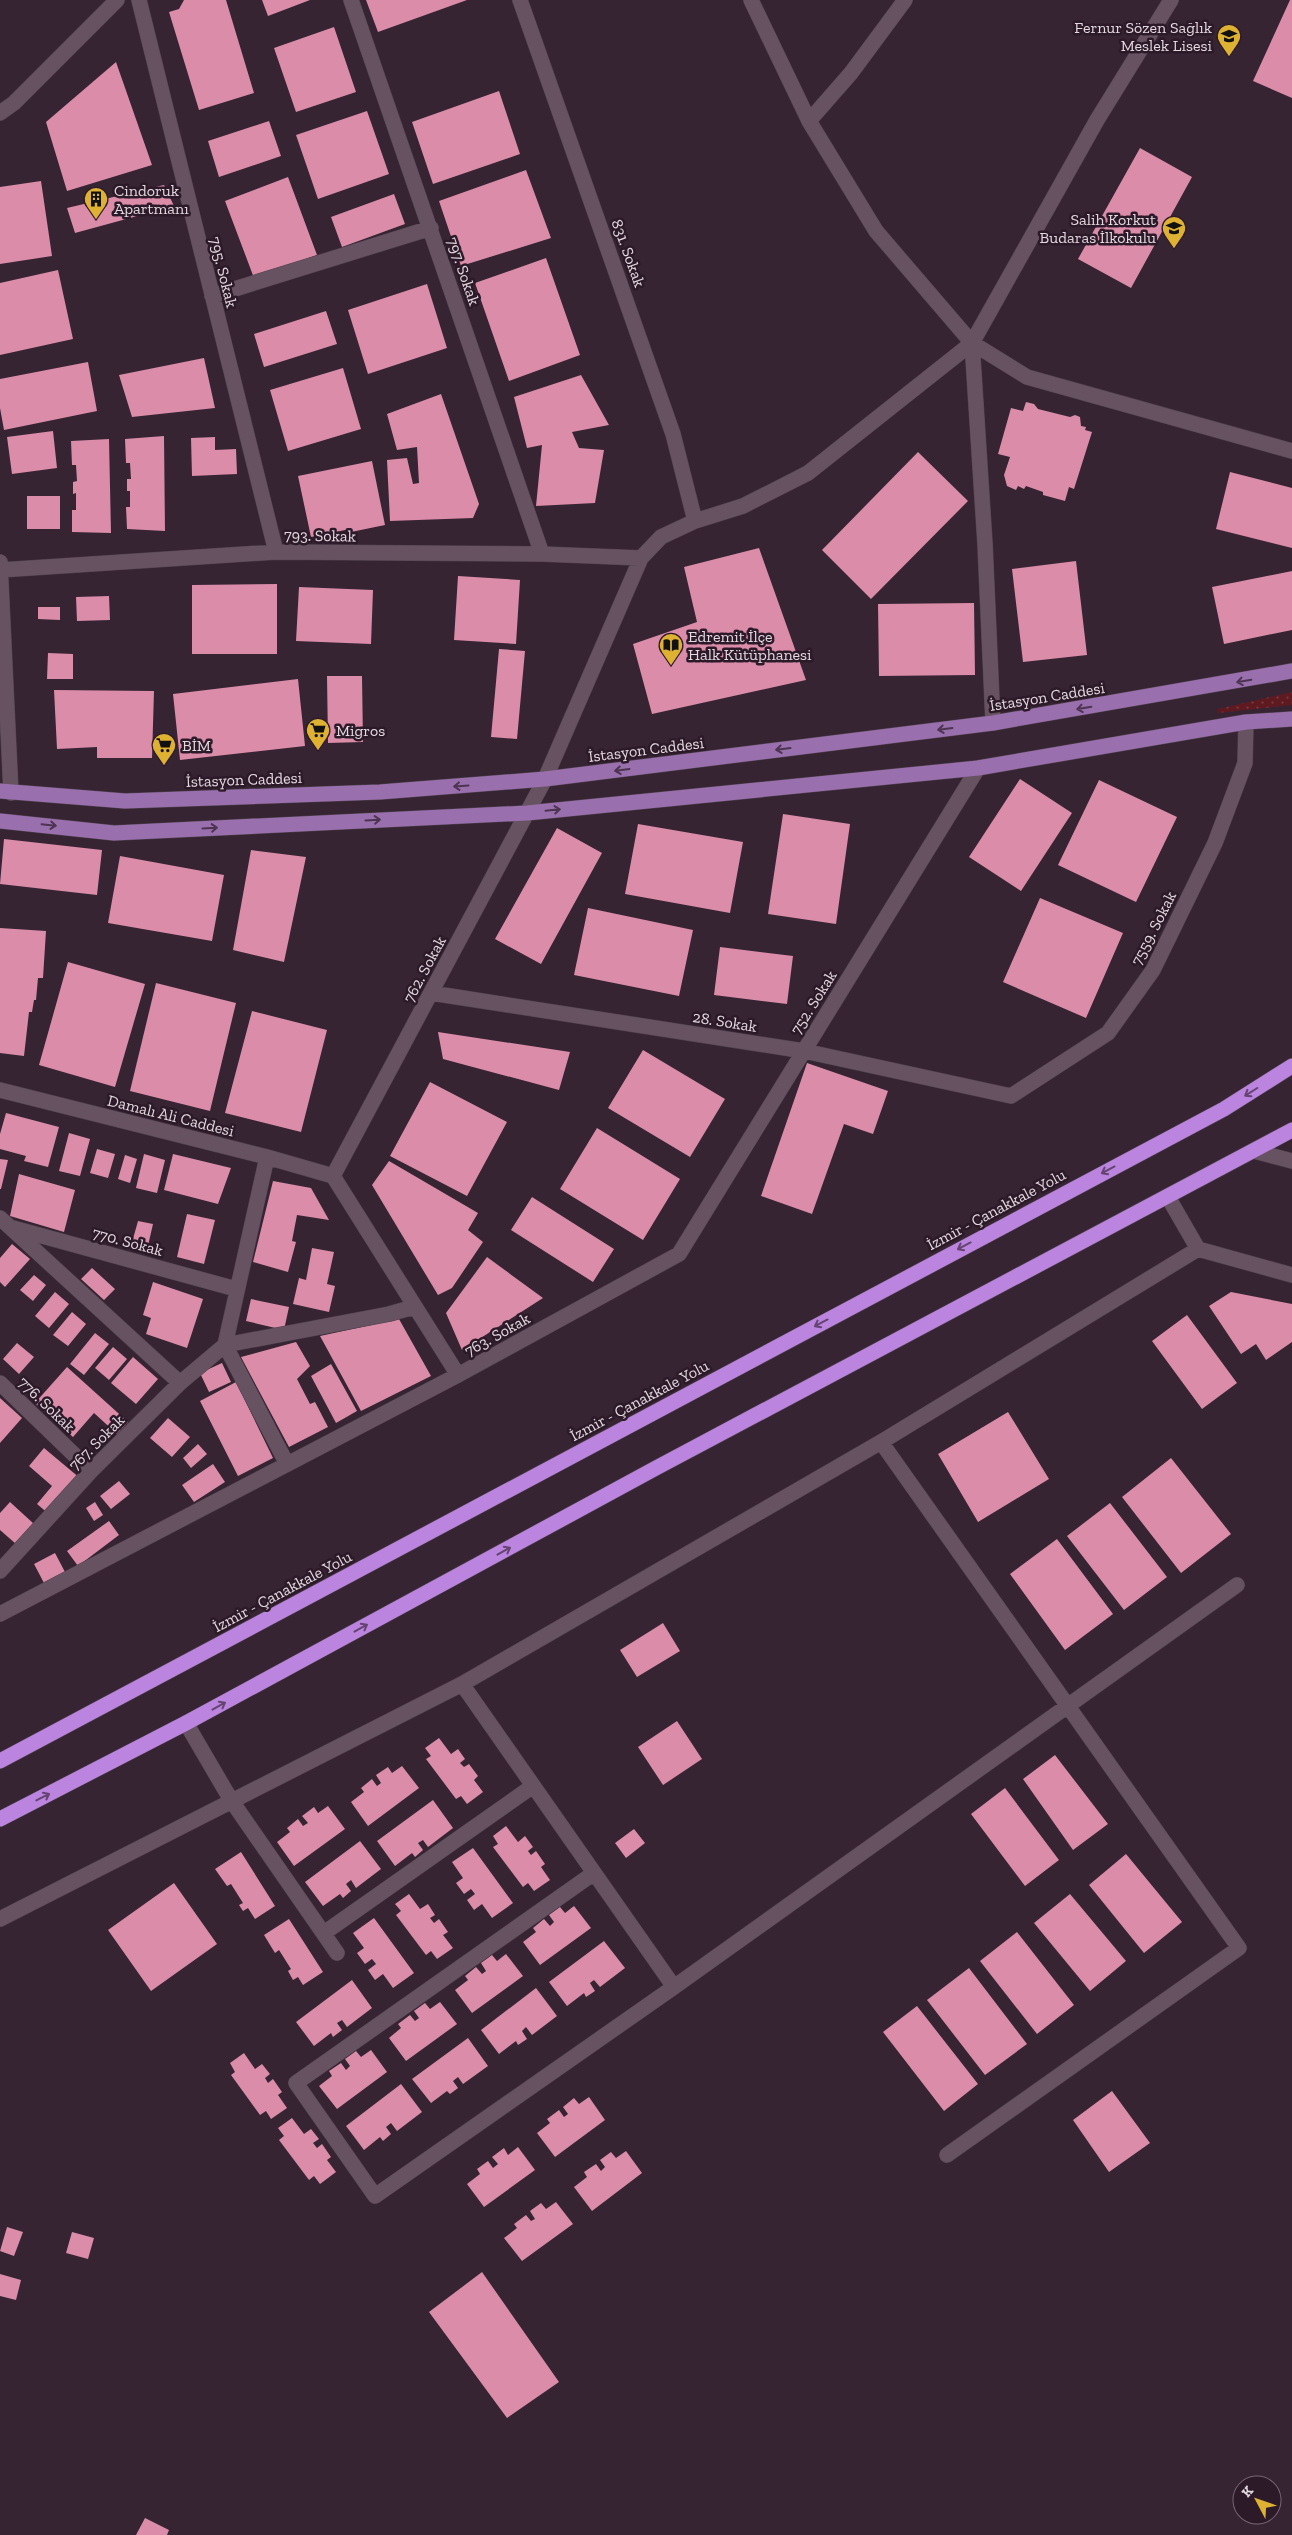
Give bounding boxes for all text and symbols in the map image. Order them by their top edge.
place label: Fernur Sözen Sağlık Meslek Lisesi [1074,18,1213,55]
school or university icon: Fernur Sözen Sağlık Meslek Lisesi [1216,23,1242,57]
place label: Cindoruk Apartmanı [114,181,189,218]
building icon: Cindoruk Apartmanı [83,186,109,220]
place label: Salih Korkut Budaras İlkokulu [1040,210,1156,247]
school or university icon: Salih Korkut Budaras İlkokulu [1161,215,1187,249]
street label: 831. Sokak [608,217,650,290]
street label: 795. Sokak [206,235,242,310]
street label: 797. Sokak [443,235,484,308]
street label: 793. Sokak [284,525,357,546]
place label: Edremit İlçe Halk Kütüphanesi [688,627,812,664]
library icon: Edremit İlçe Halk Kütüphanesi [658,632,684,666]
one-way arrow [1237,676,1253,686]
street label: İstasyon Caddesi [988,678,1107,715]
one-way arrow [1076,703,1092,713]
supermarket icon: Migros [305,717,331,751]
place label: Migros [336,721,385,740]
one-way arrow [937,724,953,734]
supermarket icon: BİM [151,732,177,766]
street label: İstasyon Caddesi [587,733,705,766]
place label: BİM [182,736,211,755]
one-way arrow [776,744,792,754]
one-way arrow [614,765,630,775]
street label: İstasyon Caddesi [186,768,303,791]
one-way arrow [453,781,469,791]
one-way arrow [544,806,560,815]
one-way arrow [365,816,381,825]
one-way arrow [40,820,56,830]
one-way arrow [202,823,218,833]
street label: 7559. Sokak [1127,887,1180,968]
street label: 762. Sokak [399,932,450,1006]
street label: 752. Sokak [786,966,841,1038]
street label: 28. Sokak [691,1007,759,1036]
one-way arrow [1244,1088,1258,1098]
street label: Damalı Ali Caddesi [106,1091,237,1141]
street label: İzmir - Çanakkale Yolu [924,1165,1069,1254]
one-way arrow [1101,1166,1116,1175]
street label: 770. Sokak [91,1223,166,1260]
one-way arrow [957,1241,972,1251]
street label: 763. Sokak [461,1308,534,1360]
one-way arrow [814,1319,829,1328]
street label: İzmir - Çanakkale Yolu [567,1356,712,1445]
street label: 776. Sokak [14,1373,79,1436]
street label: 767. Sokak [65,1410,129,1474]
one-way arrow [497,1545,511,1555]
street label: İzmir - Çanakkale Yolu [210,1547,355,1636]
one-way arrow [354,1623,369,1633]
one-way arrow [211,1701,226,1711]
one-way arrow [36,1792,51,1802]
north arrow [1232,2475,1282,2525]
text: K [1238,2482,1257,2501]

